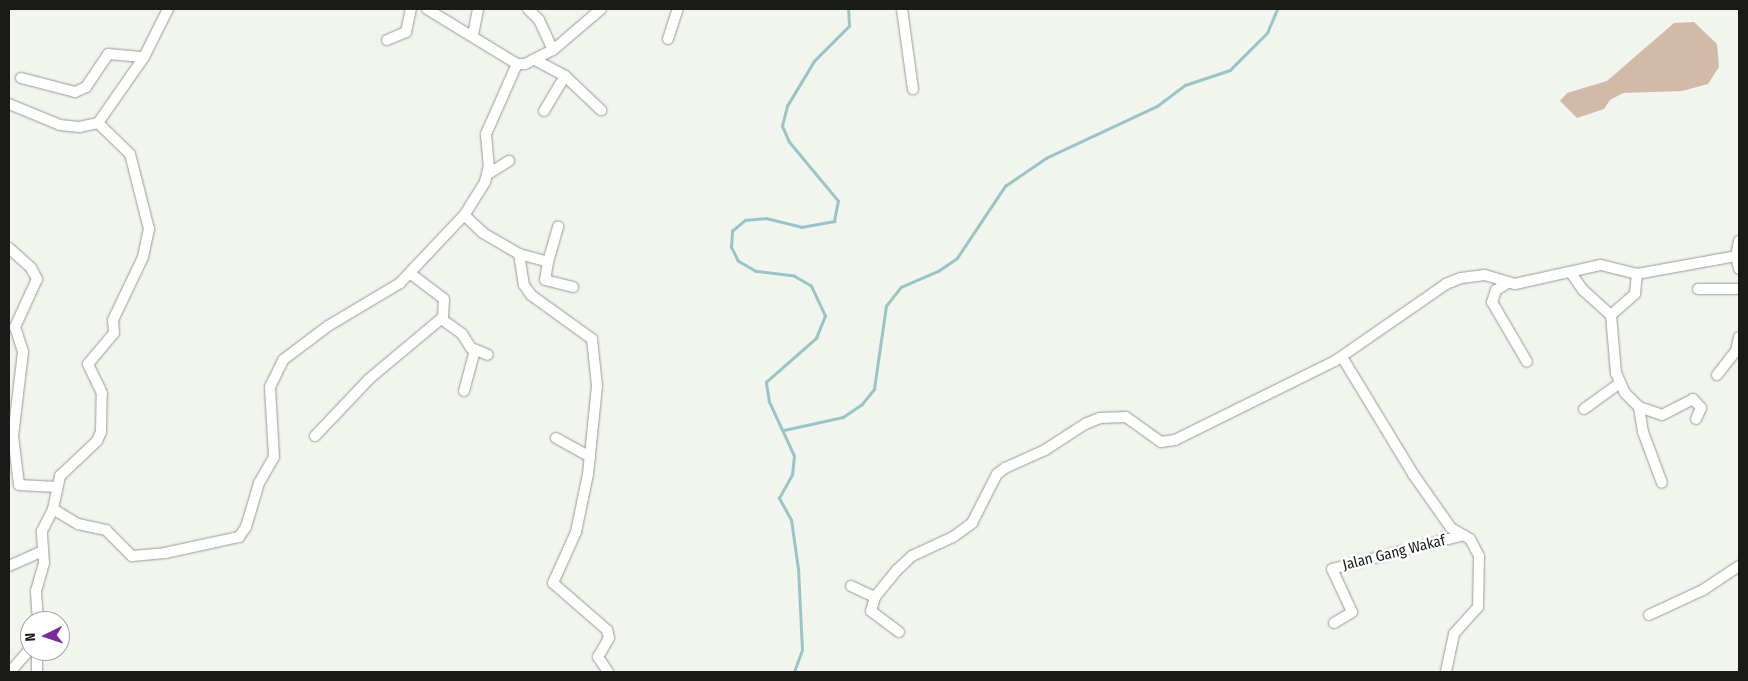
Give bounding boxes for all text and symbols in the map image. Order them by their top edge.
street label: Jalan Gang Wakaf [1341,532,1447,574]
north arrow [20,611,70,661]
text: N [22,632,39,642]

